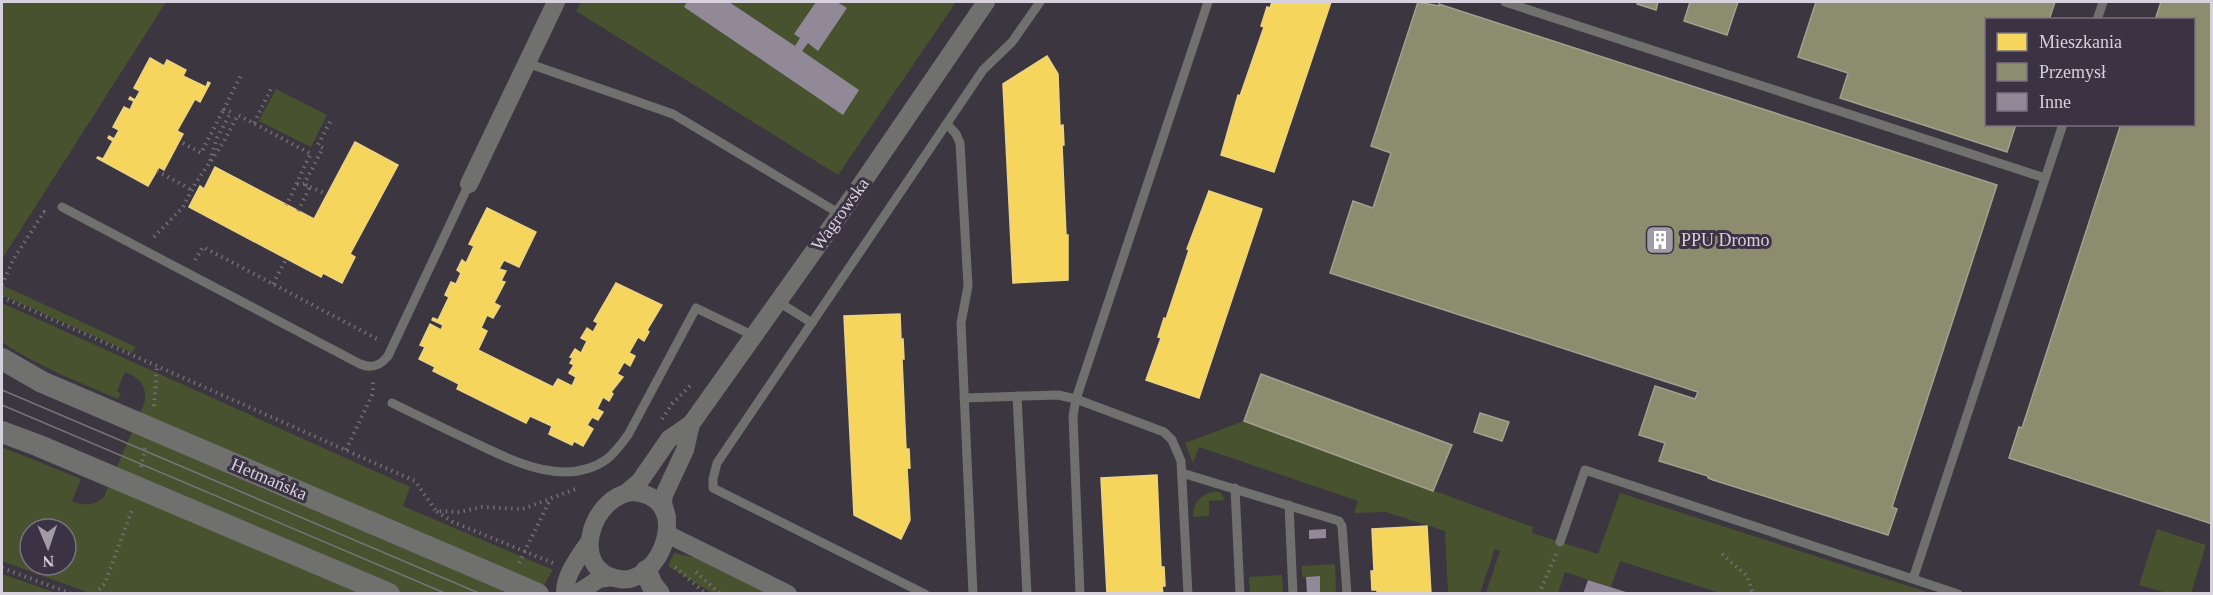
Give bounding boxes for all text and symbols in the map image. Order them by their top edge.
legend [1985,18,2195,126]
text: Mieszkania [2039,32,2122,52]
text: Przemysł [2039,62,2106,82]
text: Inne [2039,92,2071,112]
street label: Wagrowska [807,174,873,254]
building icon: PPU Dromo [1644,224,1676,256]
place label: PPU Dromo [1681,230,1770,250]
street label: Hetmańska [228,454,310,504]
north arrow [18,517,78,577]
text: N [42,553,55,570]

